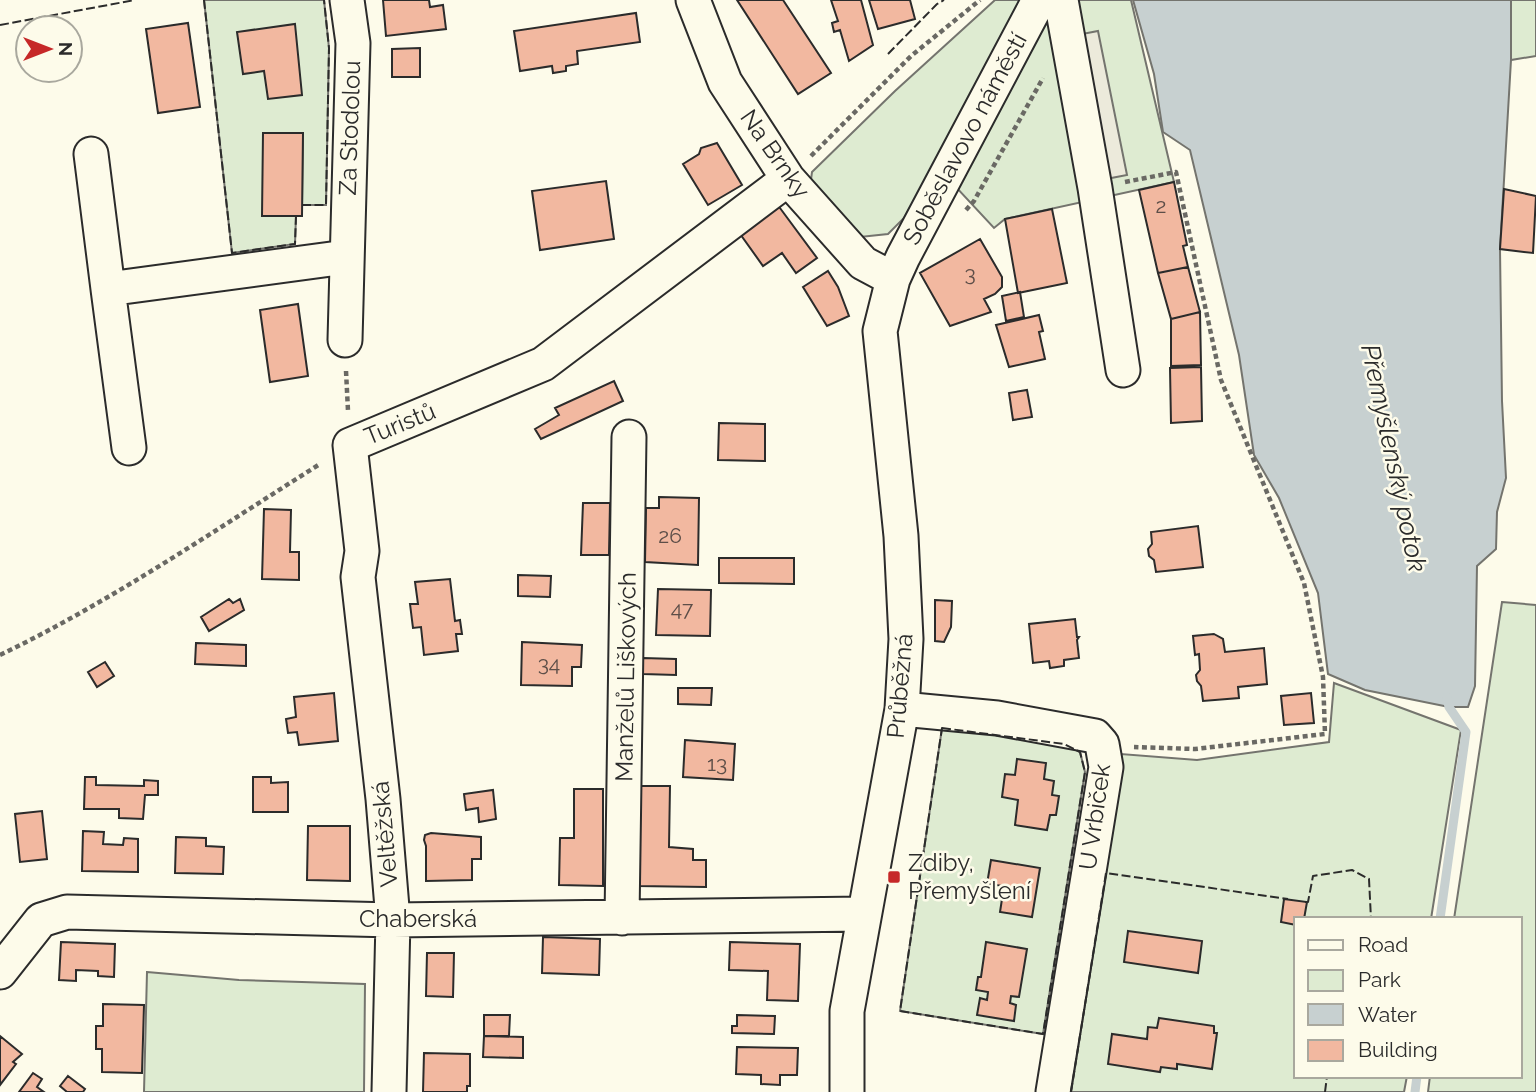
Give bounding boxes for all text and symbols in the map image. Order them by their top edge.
north arrow [14,14,84,84]
street label: Soběslavovo náměstí [896,27,1033,250]
text: N [55,42,77,56]
street label: Za Stodolou [333,60,366,196]
street label: Na Brnky [734,104,816,204]
house number: 2 [1156,193,1166,218]
house number: 3 [964,261,976,286]
water label: Přemyšlenský potok [1355,341,1433,575]
street label: Turistů [360,396,440,451]
house number: 26 [658,523,682,548]
street label: Manželů Liškových [609,572,642,782]
house number: 47 [671,596,694,621]
street label: Průběžná [880,632,919,740]
house number: 34 [538,651,560,676]
house number: 13 [707,751,727,776]
street label: U Vrbiček [1073,762,1116,872]
street label: Veltěžská [365,780,404,888]
place label: Zdiby, Přemyšlení [908,848,1032,905]
marker: Zdiby, Přemyšlení [886,869,902,885]
street label: Chaberská [359,904,477,933]
legend [1294,917,1522,1078]
text: Road [1358,932,1408,957]
text: Park [1358,967,1401,992]
text: Water [1358,1002,1417,1027]
text: Building [1358,1037,1438,1062]

